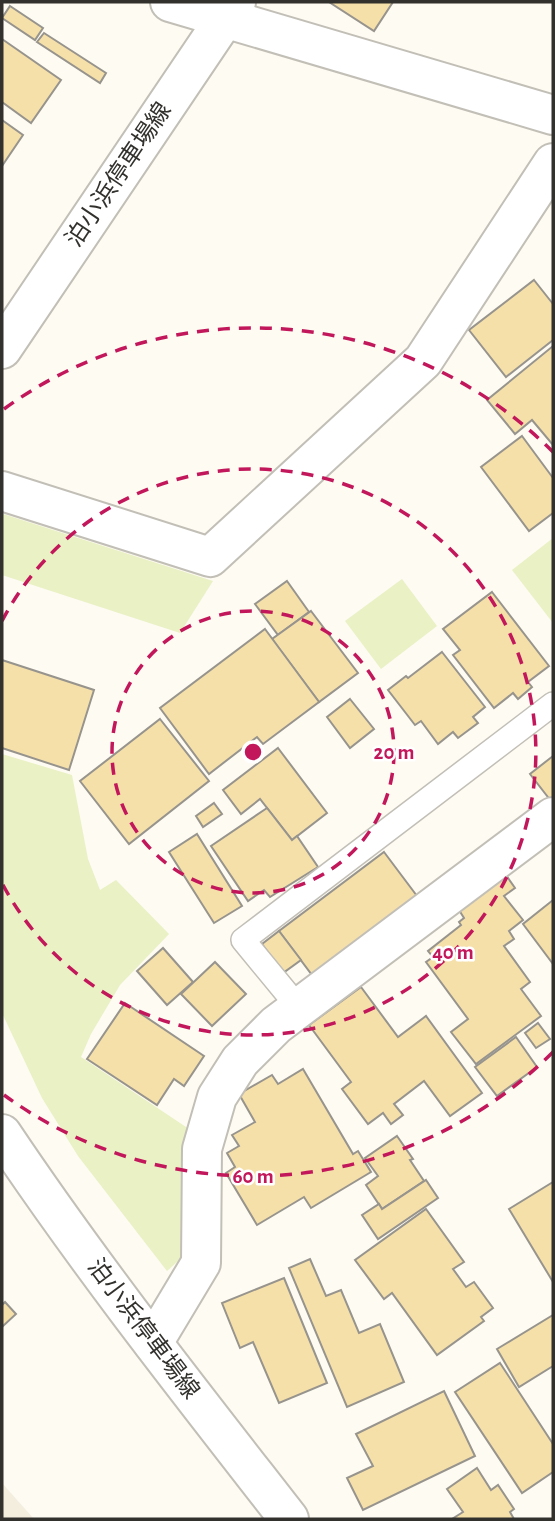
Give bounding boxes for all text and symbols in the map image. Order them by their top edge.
street label: 泊小浜停車場線 [60,98,176,251]
centre of rings [241,740,265,764]
text: 20 m [374,742,414,763]
text: 40 m [432,942,474,963]
text: 60 m [232,1166,274,1187]
street label: 泊小浜停車場線 [83,1253,205,1403]

